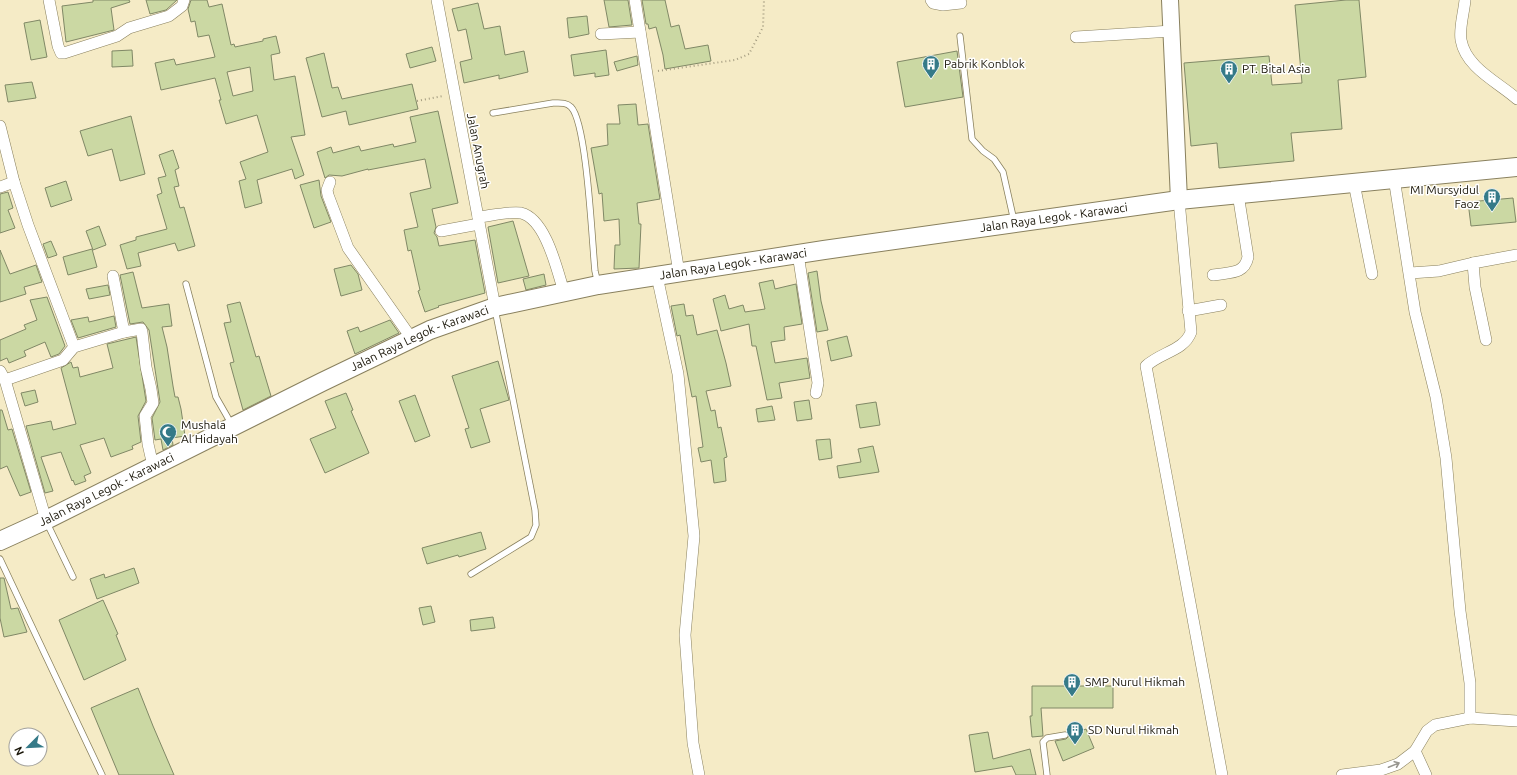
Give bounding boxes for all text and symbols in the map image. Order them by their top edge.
building icon: Pabrik Konblok [921,54,941,79]
place label: Pabrik Konblok [944,57,1025,70]
building icon: PT. Bital Asia [1219,59,1239,84]
place label: PT. Bital Asia [1242,62,1310,75]
street label: Jalan Anugrah [465,112,492,190]
place label: MI Mursyidul Faoz [1410,183,1479,210]
building icon: MI Mursyidul Faoz [1482,187,1502,212]
street label: Jalan Raya Legok - Karawaci [979,200,1129,234]
street label: Jalan Raya Legok - Karawaci [658,246,808,281]
street label: Jalan Raya Legok - Karawaci [348,303,490,373]
place label: Mushala Al Hidayah [181,418,238,445]
mosque icon: Mushala Al Hidayah [158,422,178,447]
street label: Jalan Raya Legok - Karawaci [37,450,176,528]
building icon: SMP Nurul Hikmah [1062,672,1082,697]
place label: SMP Nurul Hikmah [1085,675,1185,688]
building icon: SD Nurul Hikmah [1065,720,1085,745]
place label: SD Nurul Hikmah [1088,723,1179,736]
north arrow [8,727,48,767]
text: N [12,745,26,757]
one-way arrow [1388,760,1400,768]

